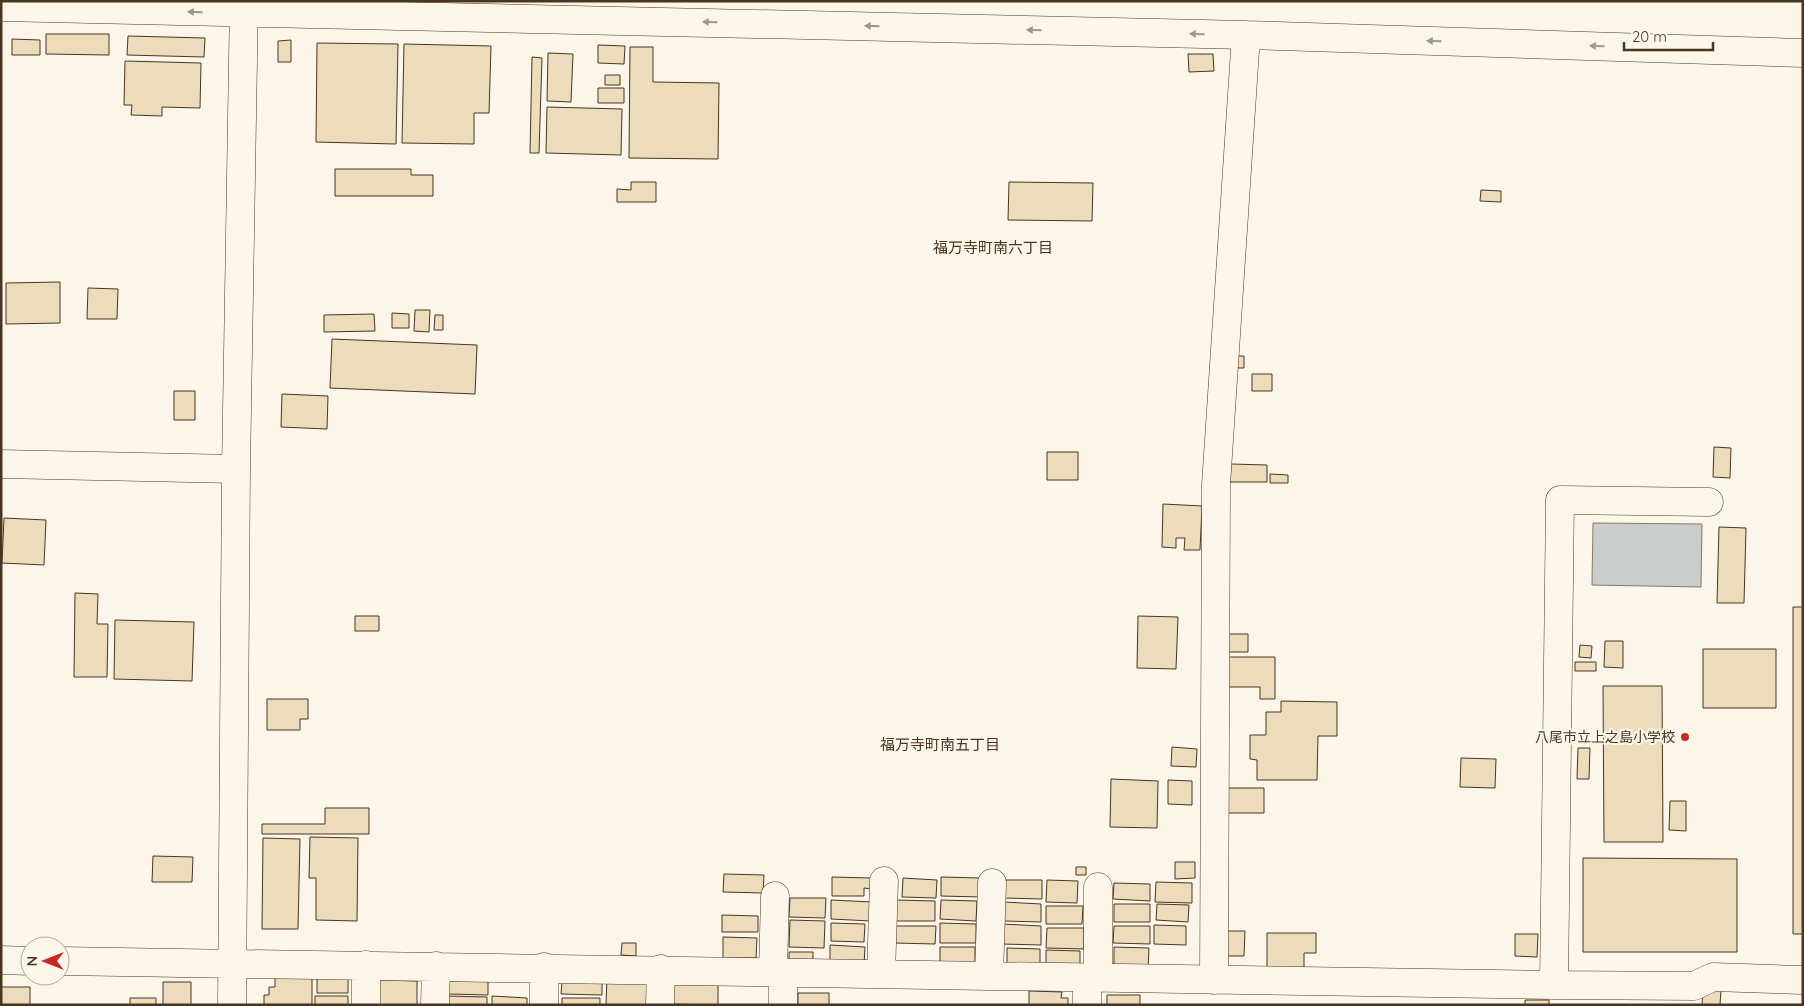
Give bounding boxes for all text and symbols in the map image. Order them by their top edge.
one-way arrow [187,8,203,16]
one-way arrow [701,18,717,26]
scale bar [1624,20,1713,52]
one-way arrow [864,22,880,30]
one-way arrow [1026,26,1042,34]
text: 20 m [1632,27,1667,46]
one-way arrow [1189,29,1205,37]
one-way arrow [1426,36,1442,44]
one-way arrow [1588,42,1604,50]
district label: 福万寺町南六丁目 [933,238,1053,257]
place label: 八尾市立上之島小学校 [1535,728,1675,746]
marker: 八尾市立上之島小学校 [1679,731,1691,743]
district label: 福万寺町南五丁目 [880,735,1000,754]
north arrow [20,936,70,986]
text: N [23,956,41,966]

